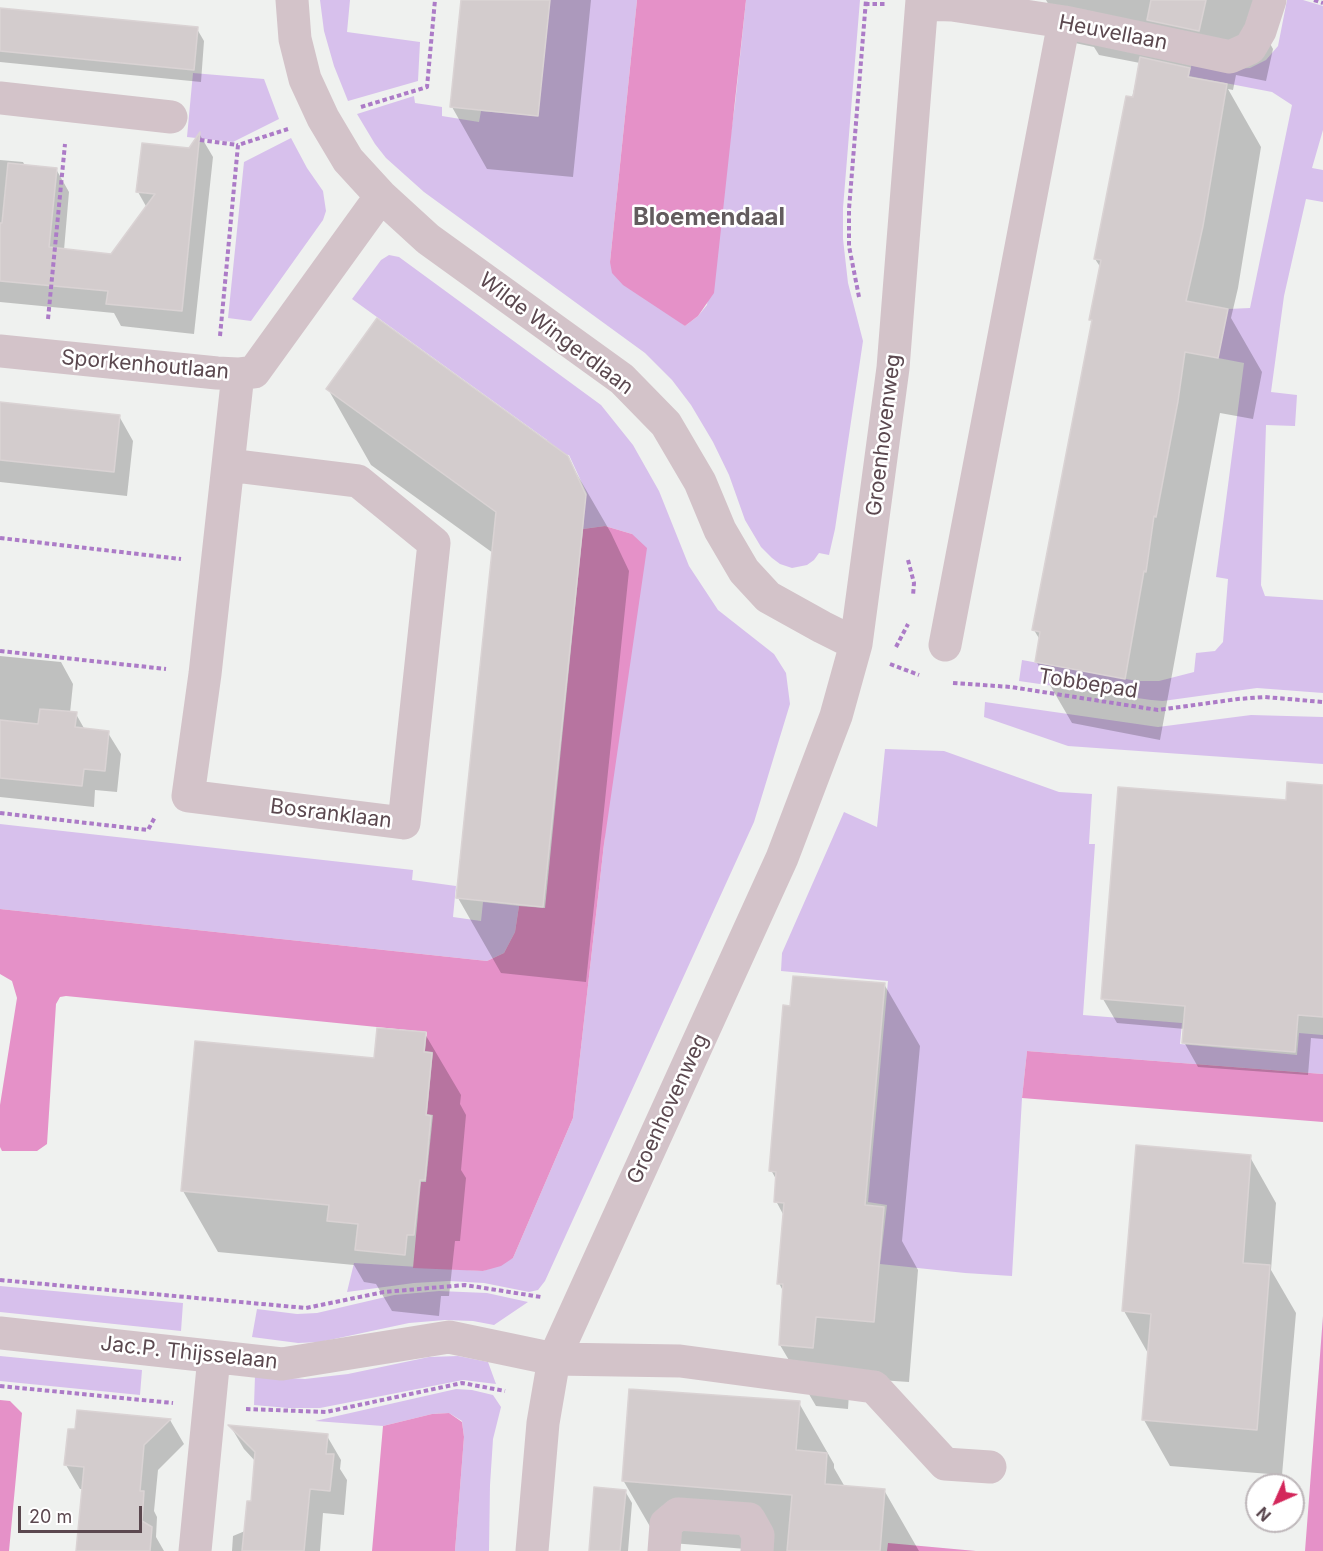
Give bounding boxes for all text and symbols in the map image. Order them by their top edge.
street label: Heuvellaan [1057,10,1169,56]
district label: Bloemendaal [633,204,785,232]
street label: Wilde Wingerdlaan [474,268,638,400]
street label: Sporkenhoutlaan [60,345,230,385]
street label: Groenhovenweg [862,353,906,517]
street label: Tobbepad [1037,664,1139,704]
street label: Bosranklaan [269,794,393,834]
street label: Groenhovenweg [622,1030,714,1188]
street label: Jac.P. Thijsselaan [99,1331,279,1375]
north arrow [1245,1473,1305,1533]
scale bar [21,1494,146,1532]
text: N [1252,1503,1275,1526]
text: 20 m [29,1506,72,1527]

